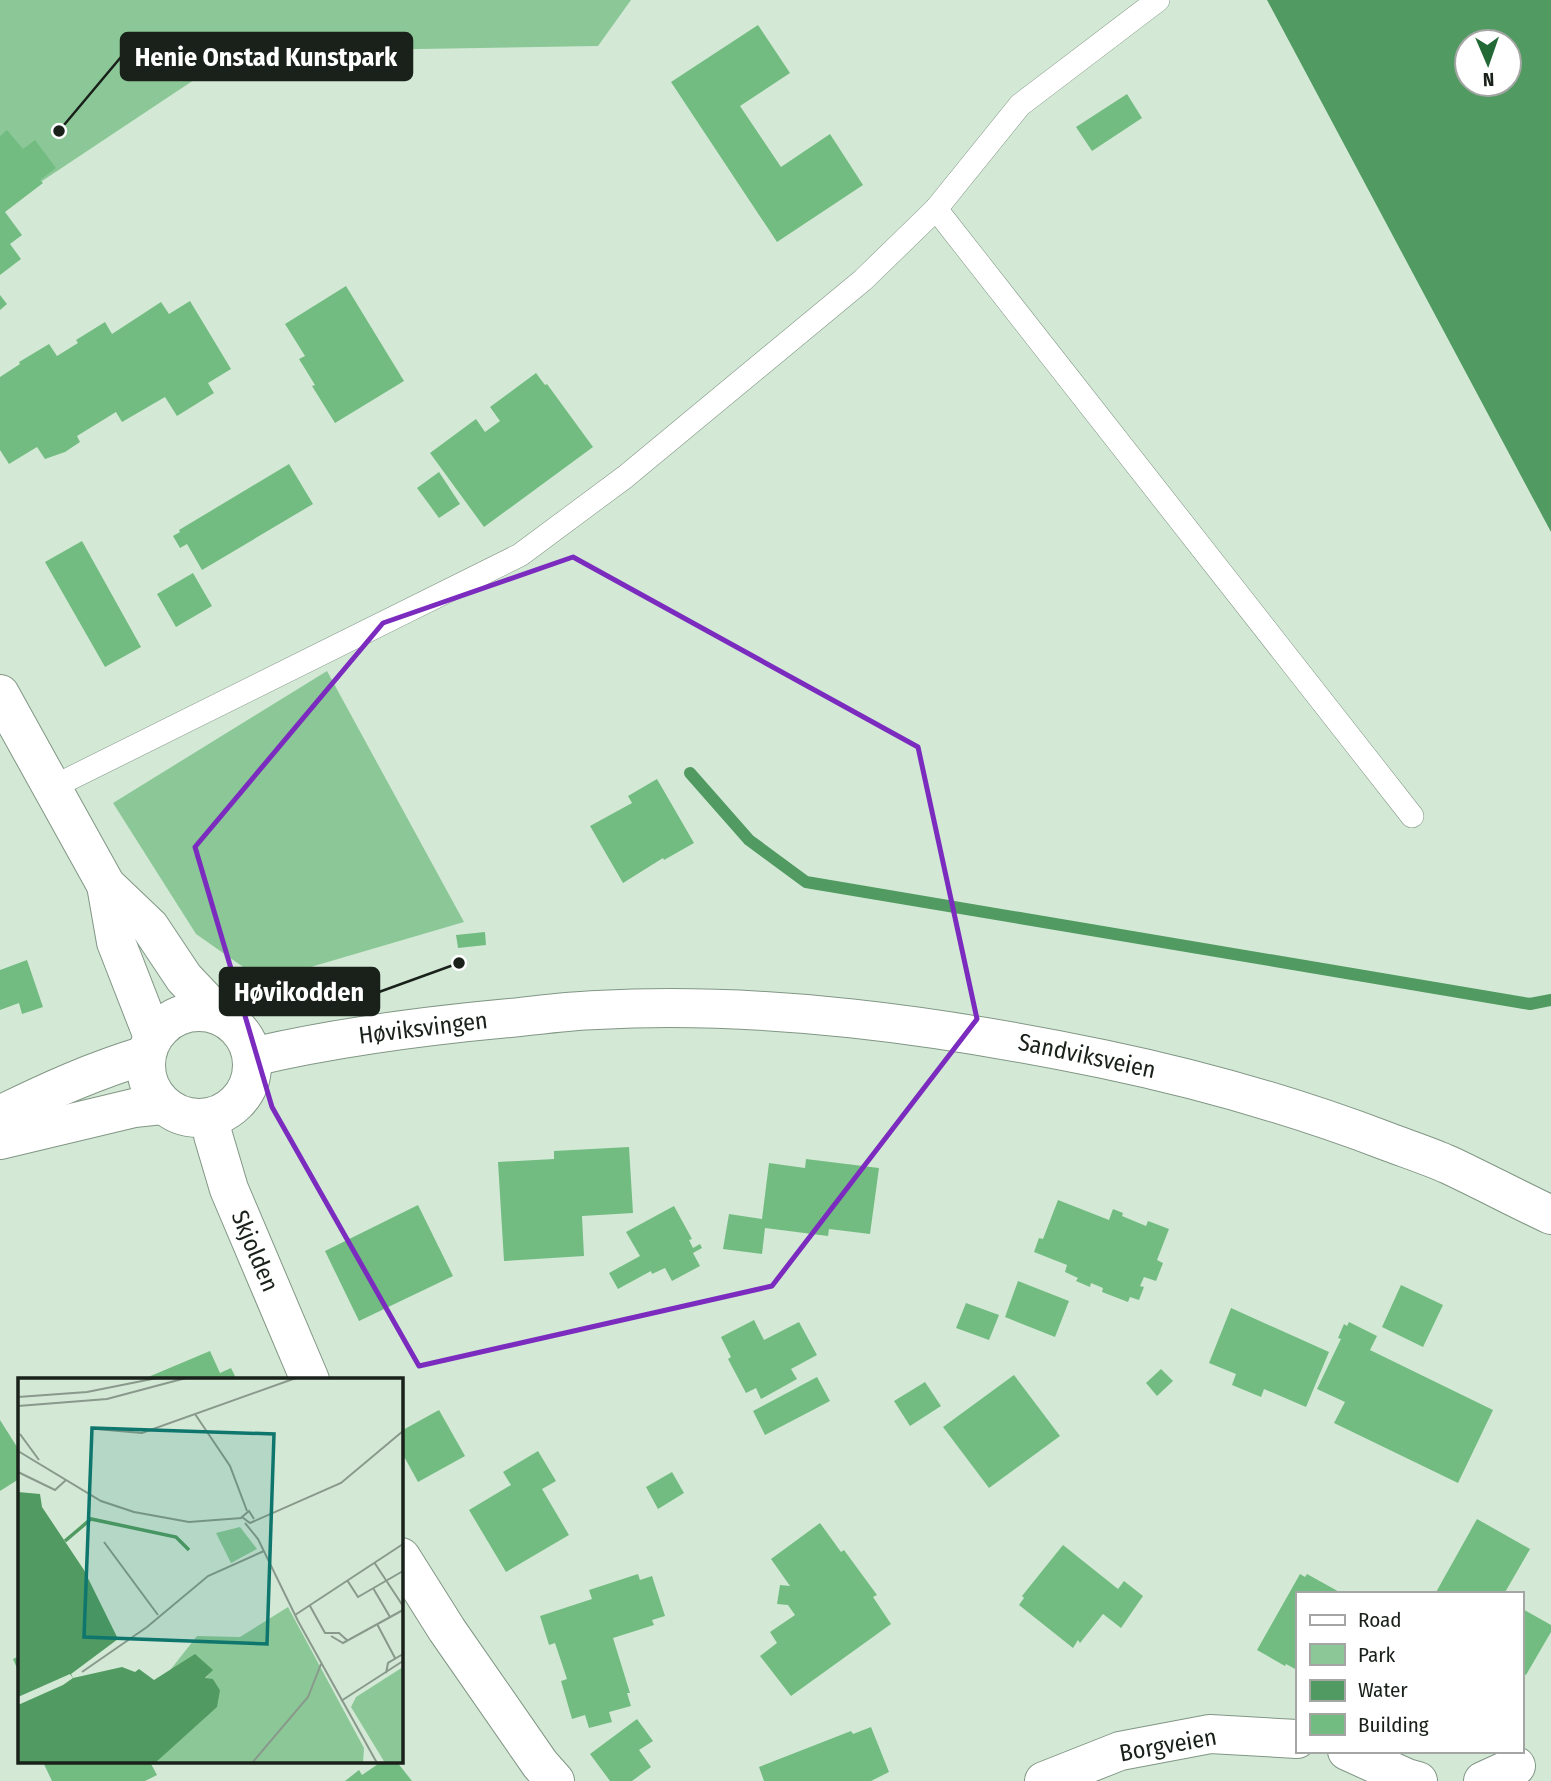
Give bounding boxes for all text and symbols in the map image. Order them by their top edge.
north arrow [1453,28,1523,98]
callout: Henie Onstad Kunstpark [121,33,412,80]
text: Henie Onstad Kunstpark [135,42,398,73]
text: N [1482,68,1495,91]
callout: Høvikodden [220,968,379,1015]
text: Høvikodden [234,977,364,1008]
street label: Høviksvingen [357,1006,489,1050]
street label: Sandviksveien [1016,1028,1158,1084]
street label: Skjolden [225,1206,285,1296]
inset map [18,1378,402,1764]
legend [1296,1592,1523,1753]
text: Road [1358,1607,1402,1633]
text: Park [1358,1642,1396,1668]
text: Water [1358,1677,1408,1703]
text: Building [1358,1712,1429,1738]
street label: Borgveien [1117,1723,1219,1767]

